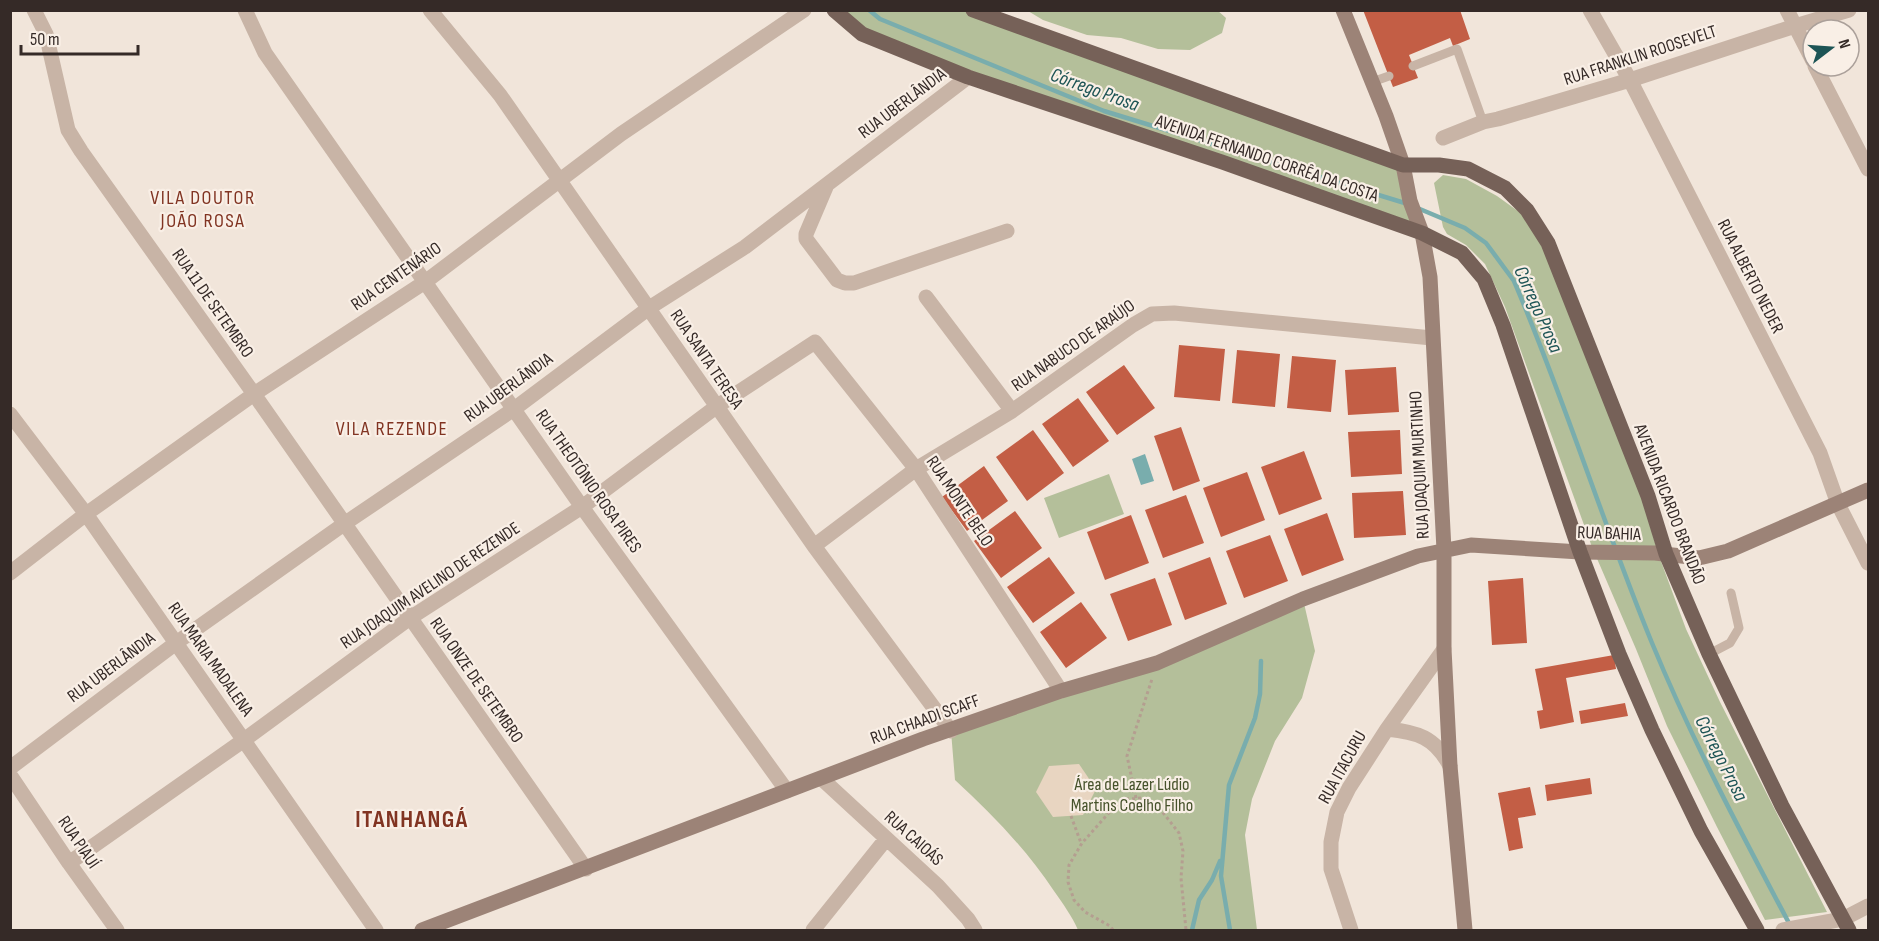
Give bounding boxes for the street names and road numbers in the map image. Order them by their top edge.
street label: RUA FRANKLIN ROOSEVELT [1561,21,1719,90]
street label: RUA UBERLÂNDIA [854,64,950,143]
street label: AVENIDA FERNANDO CORRÊA DA COSTA [1152,110,1381,207]
street label: RUA ALBERTO NEDER [1713,216,1788,337]
street label: RUA CENTENÁRIO [347,238,445,315]
street label: RUA 11 DE SETEMBRO [167,245,258,362]
street label: RUA NABUCO DE ARAÚJO [1008,295,1139,396]
street label: RUA SANTA TERESA [666,306,748,413]
street label: RUA UBERLÂNDIA [460,348,557,427]
street label: RUA JOAQUIM MURTINHO [1405,390,1434,540]
street label: RUA THEOTÔNIO ROSA PIRES [531,406,646,557]
street label: AVENIDA RICARDO BRANDÃO [1629,420,1710,587]
street label: RUA MONTE BELO [922,452,998,550]
street label: RUA JOAQUIM AVELINO DE REZENDE [337,518,524,653]
street label: RUA BAHIA [1577,522,1641,545]
street label: RUA MARIA MADALENA [164,598,258,720]
street label: RUA ONZE DE SETEMBRO [426,614,528,747]
street label: RUA UBERLÂNDIA [63,628,159,707]
street label: RUA CHAADI SCAFF [868,690,983,749]
street label: RUA ITACURU [1314,727,1371,807]
street label: RUA CAIOÁS [880,807,948,870]
street label: RUA PIAUÍ [53,812,104,873]

